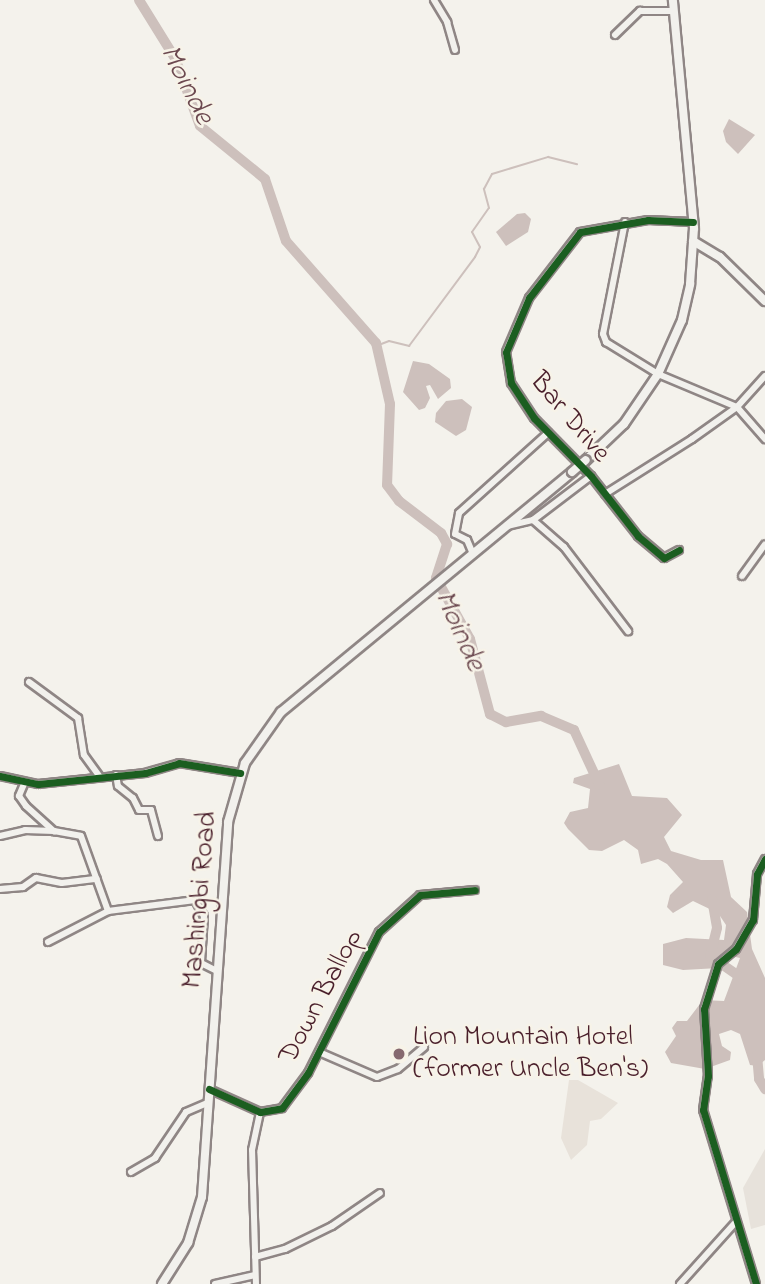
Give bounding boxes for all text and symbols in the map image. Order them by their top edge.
water label: Moinde [151,39,221,131]
street label: Bar Drive [521,366,617,470]
water label: Moinde [425,585,493,677]
street label: Mashingbi Road [177,810,225,990]
street label: Down Ballop [273,924,371,1070]
place label: Lion Mountain Hotel (former Uncle Ben's) [413,1021,648,1087]
marker: Lion Mountain Hotel (former Uncle Ben's) [391,1046,407,1062]

